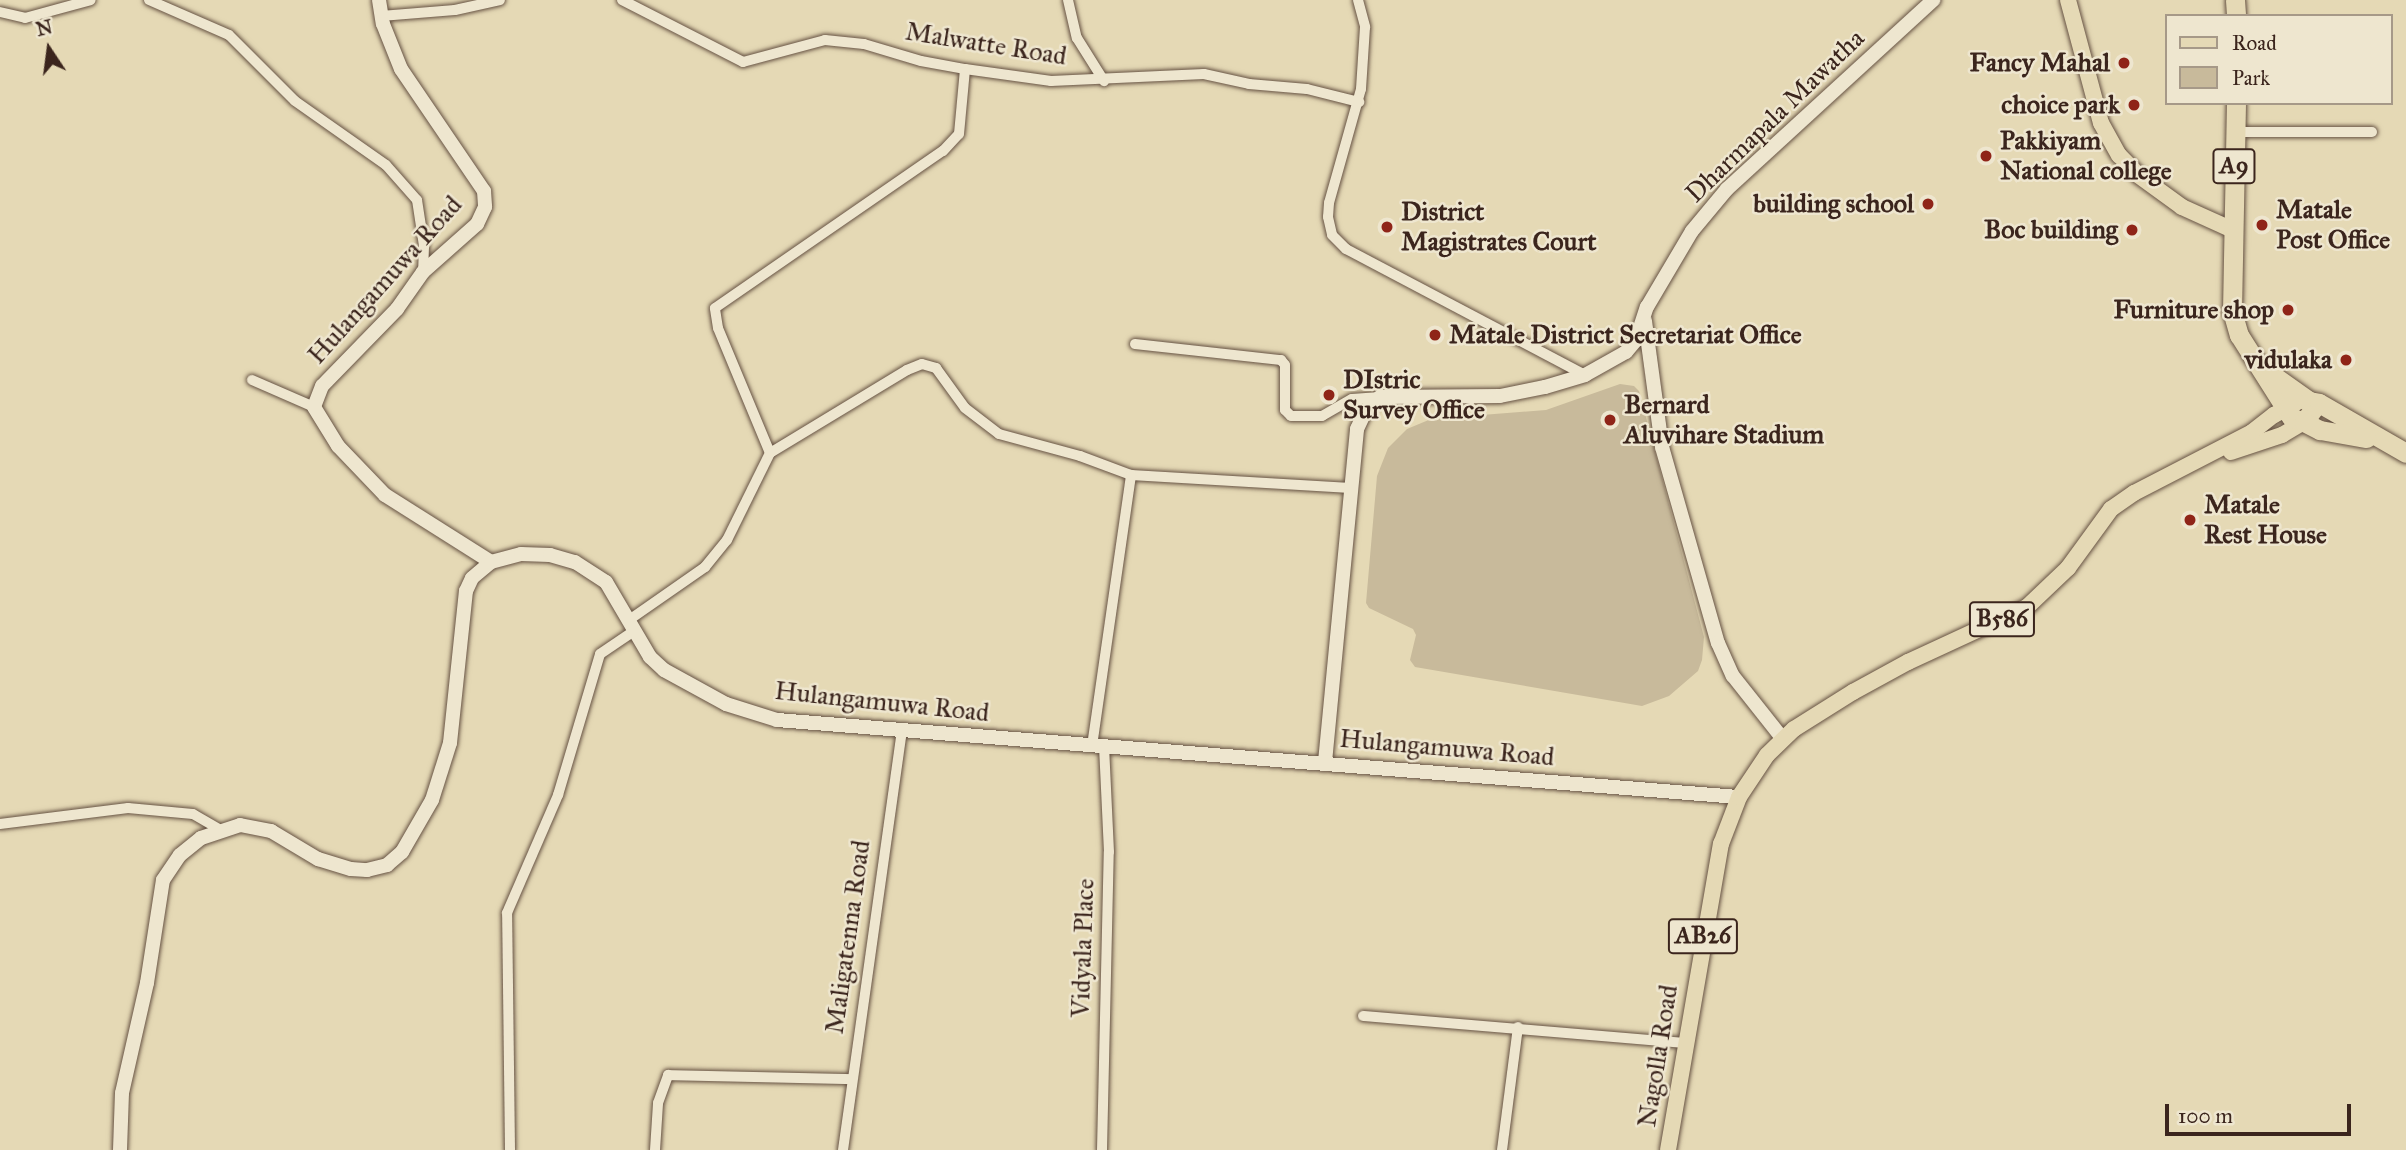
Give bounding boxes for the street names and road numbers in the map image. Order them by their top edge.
street label: Malwatte Road [903,16,1069,72]
street label: Dharmapala Mawatha [1679,23,1871,209]
road number: A9 [2211,146,2257,186]
street label: Hulangamuwa Road [301,189,469,371]
road number: B586 [1969,598,2035,640]
street label: Hulangamuwa Road [773,675,991,729]
street label: Hulangamuwa Road [1338,723,1556,773]
street label: Maligatenna Road [819,838,877,1036]
street label: Vidyala Place [1065,878,1101,1018]
road number: AB26 [1666,916,1740,956]
street label: Nagolla Road [1631,983,1685,1129]

